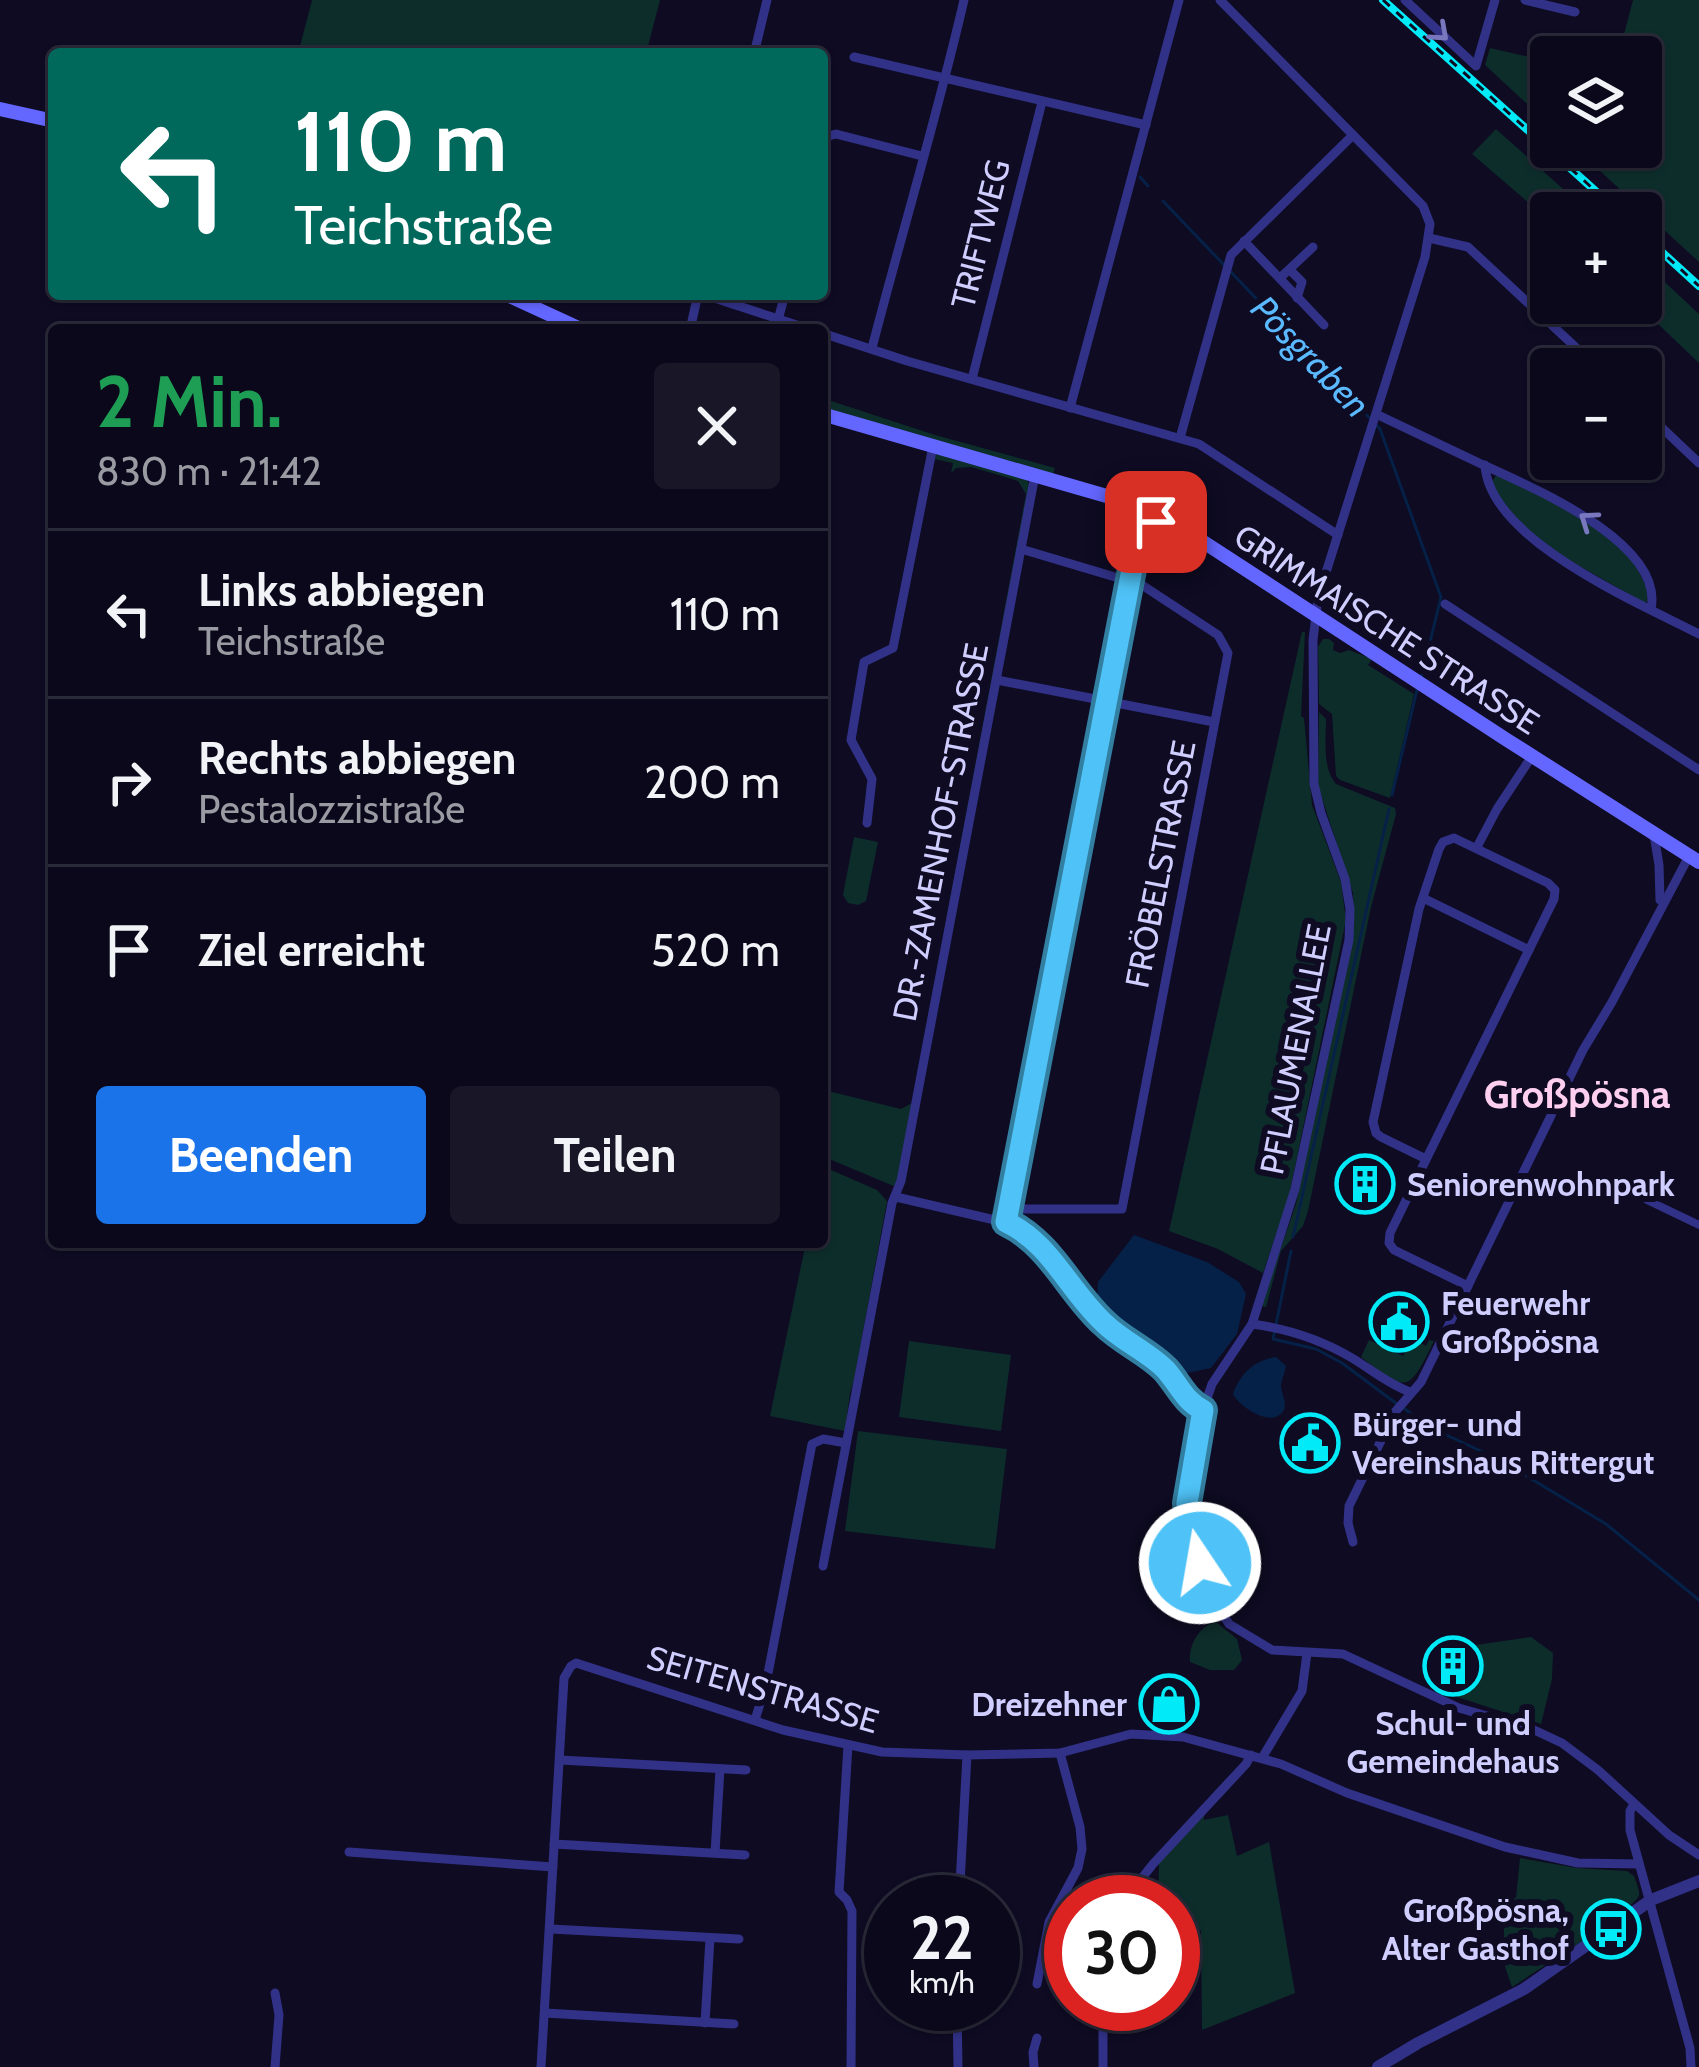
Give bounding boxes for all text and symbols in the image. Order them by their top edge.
one-way arrow [1427,19,1448,40]
map controls [1530,36,1662,480]
button: layers [1530,36,1662,168]
text: 110 m [294,90,507,192]
icon: left [96,96,252,252]
street label: TRIFTWEG [942,155,1018,313]
text: Teichstraße [294,192,553,258]
button: + [1530,192,1662,324]
water label: Pösgraben [1242,286,1380,426]
button: − [1530,348,1662,480]
text: 2 Min. [96,358,283,445]
button: close [654,363,780,489]
text: 830 m · 21:42 [96,447,322,495]
pin [1105,471,1207,573]
icon: arrive [1123,489,1189,555]
one-way arrow [1579,512,1601,534]
street label: GRIMMAISCHE STRASSE [1227,516,1547,742]
text: Links abbiegen [198,563,485,617]
icon: left [96,581,162,647]
text: 110 m [670,587,780,641]
text: Teichstraße [198,617,385,665]
street label: DR.-ZAMENHOF-STRASSE [884,640,996,1024]
text: Rechts abbiegen [198,731,516,785]
street label: FRÖBELSTRASSE [1116,737,1204,991]
icon: right [96,749,162,815]
text: 200 m [644,755,780,809]
text: Pestalozzistraße [198,785,465,833]
icon: arrive [96,917,162,983]
street label: PFLAUMENALLEE [1251,920,1339,1178]
text: Ziel erreicht [198,923,425,977]
text: 520 m [651,923,780,977]
district label: Großpösna [1484,1070,1670,1118]
button: Beenden [96,1086,426,1224]
button: Teilen [450,1086,780,1224]
building icon: Seniorenwohnpark [1334,1153,1396,1215]
place label: Seniorenwohnpark [1407,1164,1675,1204]
place label: Feuerwehr Großpösna [1441,1283,1600,1361]
public building icon: Feuerwehr Großpösna [1368,1291,1430,1353]
place label: Bürger- und Vereinshaus Rittergut [1352,1404,1654,1482]
public building icon: Bürger- und Vereinshaus Rittergut [1279,1412,1341,1474]
position arrow [1137,1500,1263,1626]
building icon: Schul- und Gemeindehaus [1422,1635,1484,1697]
street label: SEITENSTRASSE [643,1637,883,1741]
shop icon: Dreizehner [1138,1673,1200,1735]
place label: Dreizehner [971,1684,1127,1724]
place label: Schul- und Gemeindehaus [1346,1703,1560,1781]
speed limit sign: 30 [1044,1875,1200,2031]
place label: Großpösna, Alter Gasthof [1382,1890,1569,1968]
bus stop icon: Großpösna, Alter Gasthof [1580,1898,1642,1960]
text: 22 [910,1901,974,1974]
text: km/h [909,1964,975,2001]

